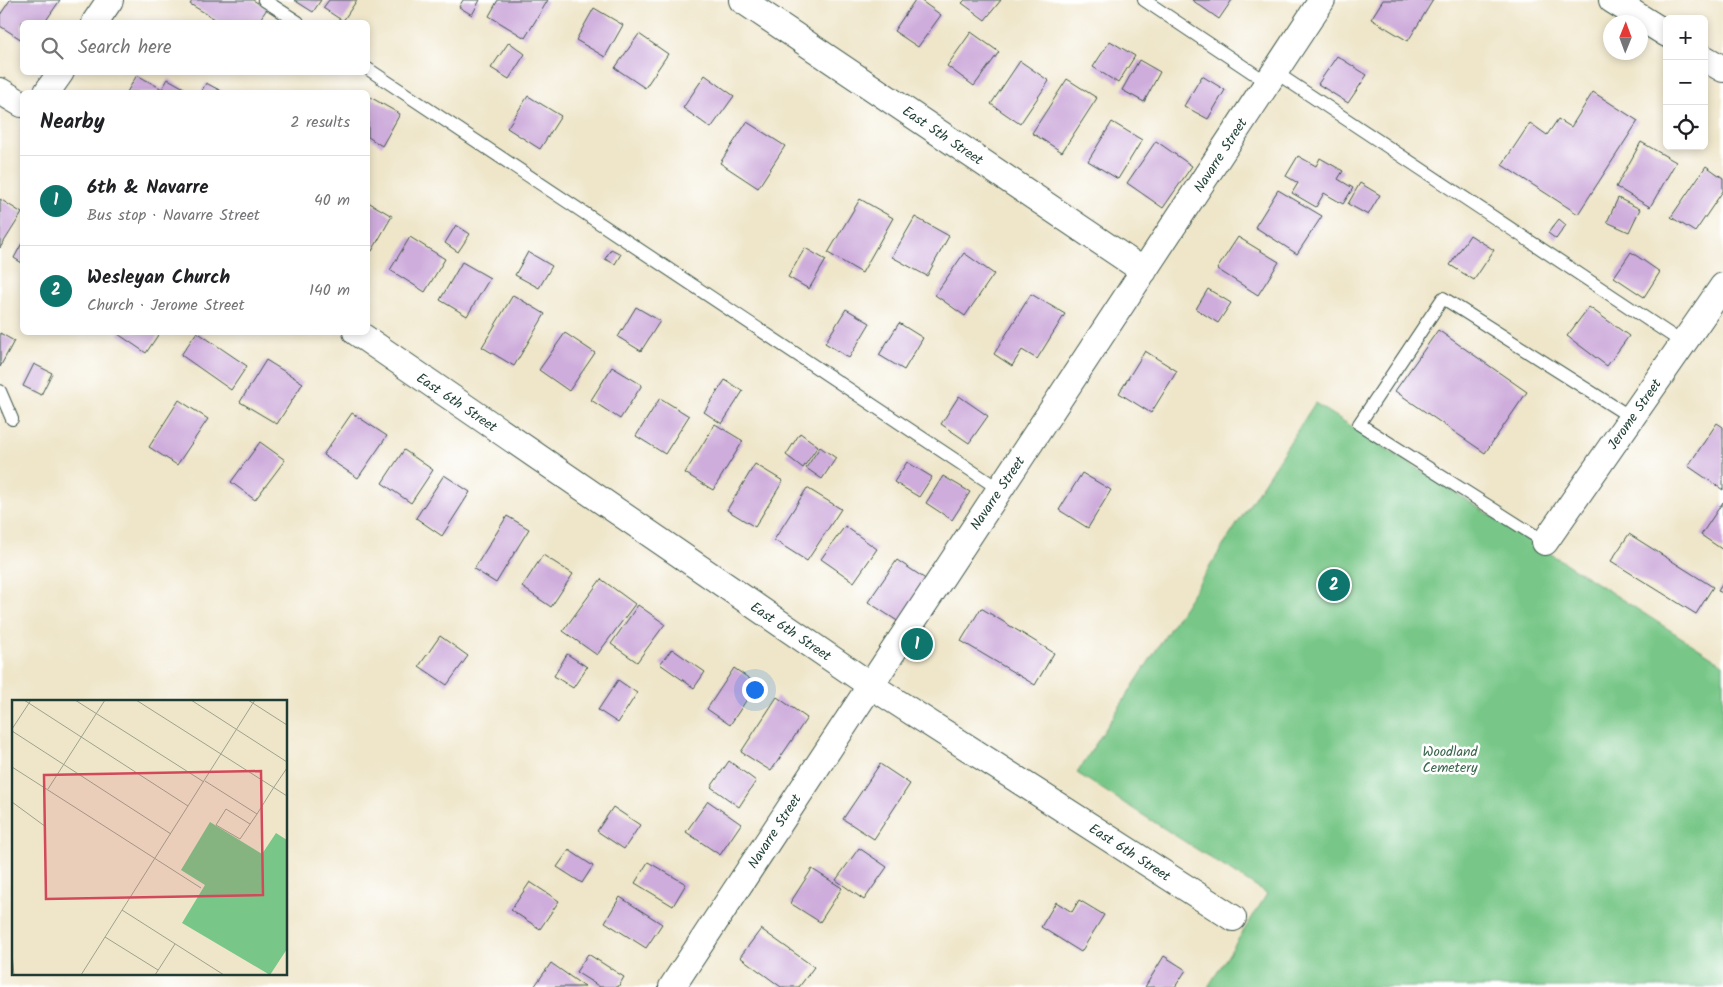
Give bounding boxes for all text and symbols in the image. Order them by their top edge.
north arrow [1603,15,1648,60]
map controls [1663,15,1708,150]
button: + [1663,15,1708,60]
search box [20,20,370,75]
text: Search here [78,33,172,63]
icon: search [38,34,66,62]
button: − [1663,60,1708,105]
street label: East 5th Street [898,101,988,171]
button: locate [1663,105,1708,150]
text: Nearby [40,106,105,139]
text: 2 results [290,110,350,135]
street label: Navarre Street [1188,113,1254,197]
text: 6th & Navarre [87,173,209,203]
text: 1 [54,188,58,213]
text: 40 m [314,188,350,213]
text: Bus stop · Navarre Street [87,203,260,228]
text: Wesleyan Church [87,263,230,293]
text: 2 [51,278,61,303]
text: 140 m [309,278,350,303]
text: Church · Jerome Street [87,293,245,318]
street label: East 6th Street [411,368,502,438]
street label: Jerome Street [1602,374,1668,455]
street label: Navarre Street [965,452,1031,535]
pin: 2 [1318,566,1350,604]
street label: East 6th Street [745,597,836,667]
pin: 1 [901,625,933,663]
your location [742,677,768,703]
inset map [12,700,288,974]
park label: Woodland Cemetery [1422,741,1479,779]
street label: Navarre Street [742,789,808,873]
street label: East 6th Street [1084,818,1175,888]

